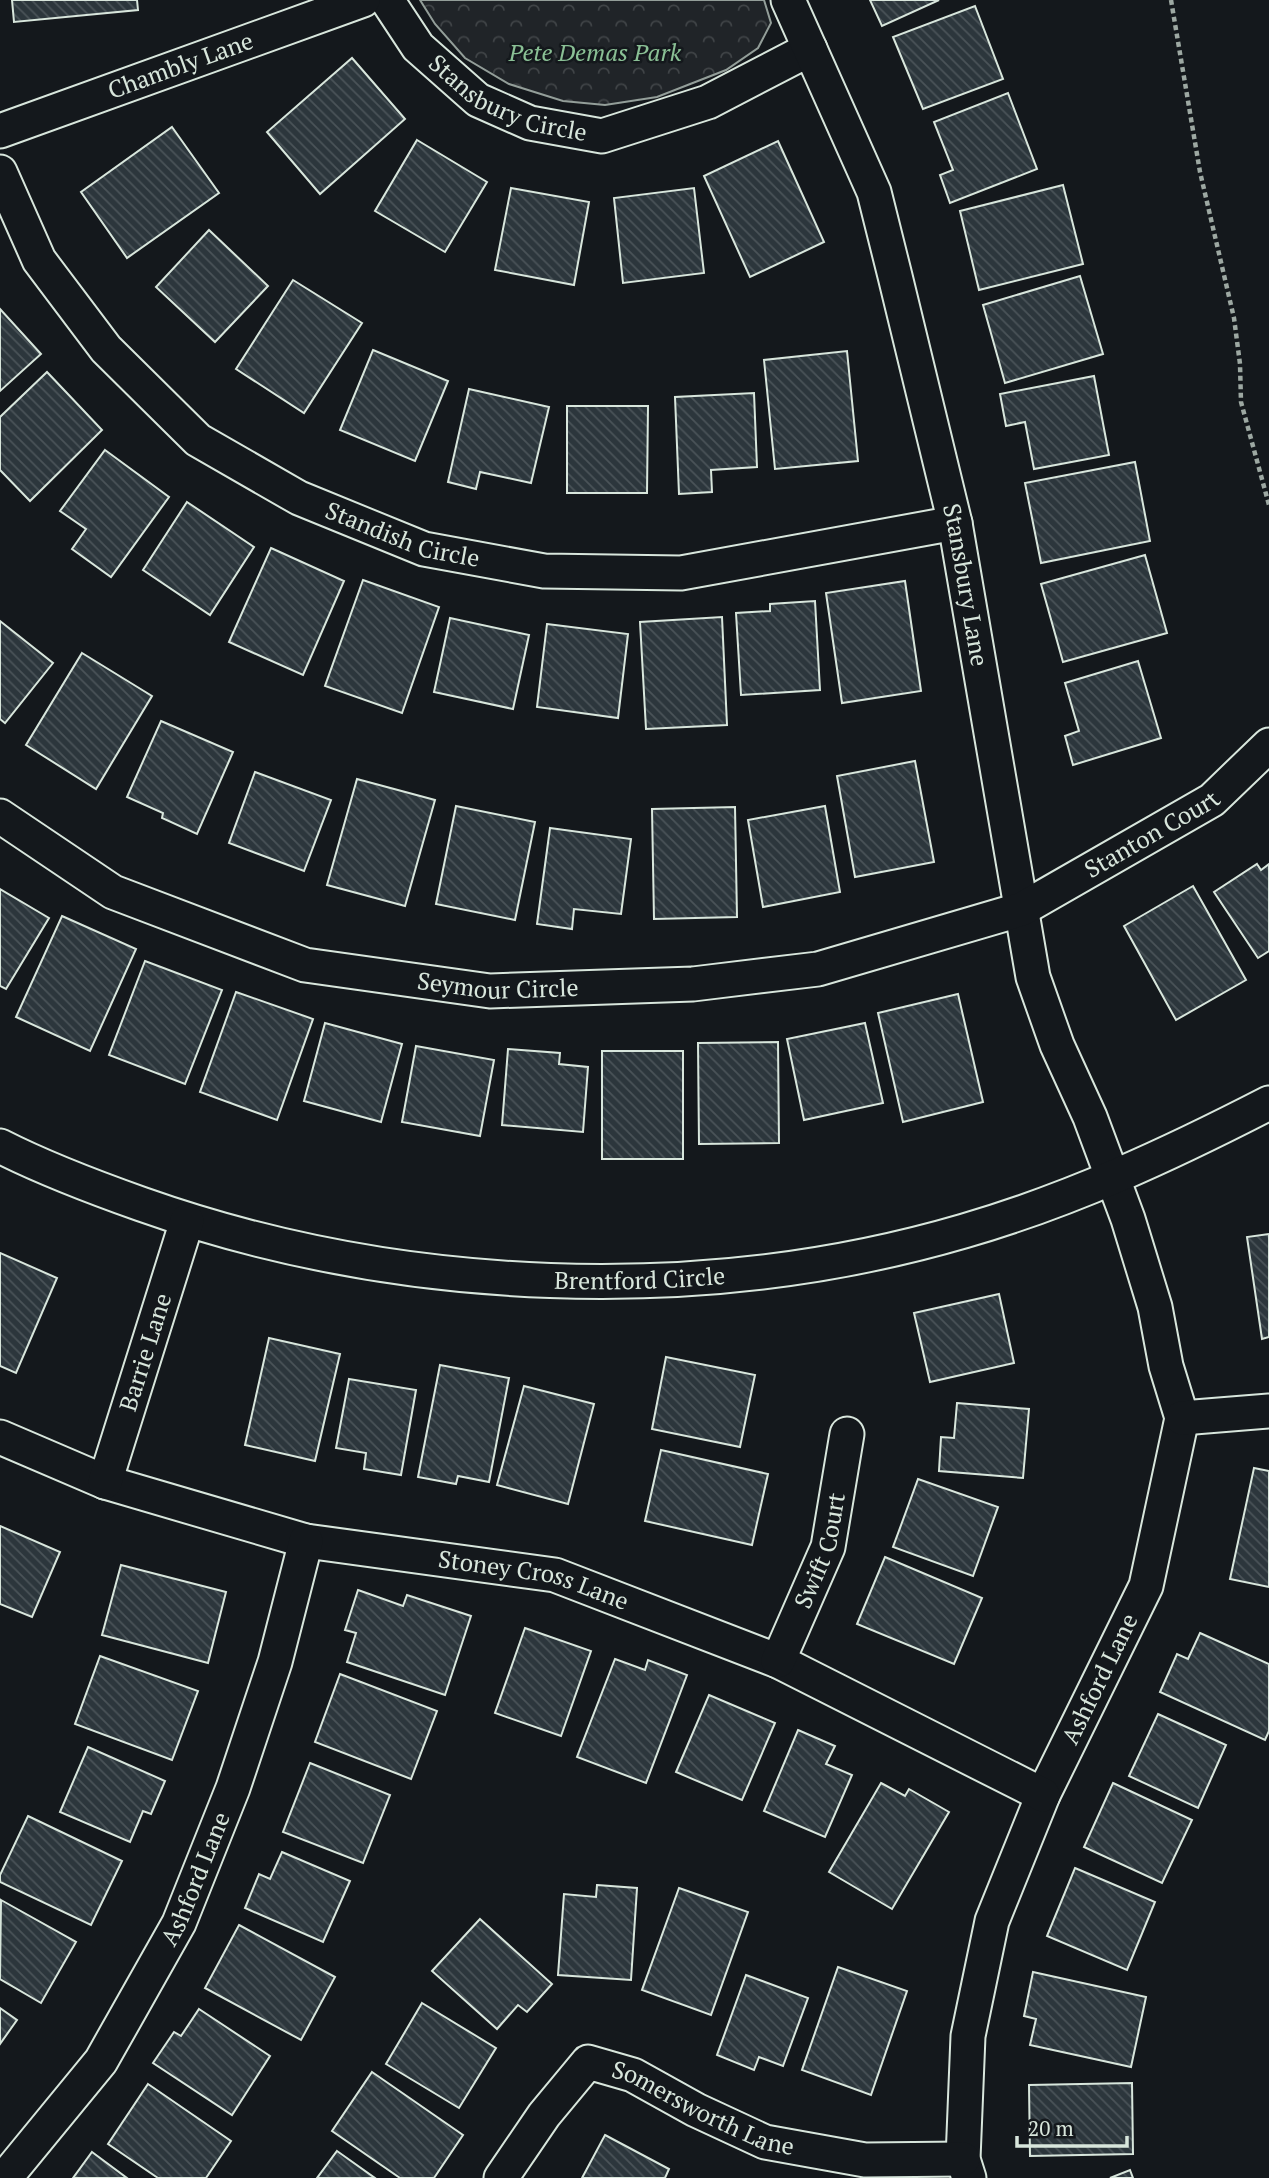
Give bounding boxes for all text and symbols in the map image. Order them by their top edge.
street label: Chambly Lane [103,24,257,106]
park label: Pete Demas Park [508,36,682,68]
street label: Stansbury Circle [422,47,590,148]
street label: Standish Circle [321,493,482,574]
street label: Stansbury Lane [936,500,996,669]
street label: Stanton Court [1078,783,1227,885]
street label: Seymour Circle [415,964,579,1006]
street label: Brentford Circle [554,1259,726,1296]
street label: Barrie Lane [111,1289,178,1415]
street label: Swift Court [786,1490,852,1613]
street label: Stoney Cross Lane [436,1542,634,1617]
street label: Ashford Lane [1054,1608,1145,1749]
street label: Ashford Lane [152,1807,237,1951]
street label: Somersworth Lane [608,2053,797,2162]
scale bar [1017,2104,1127,2148]
text: 20 m [1028,2114,1074,2142]

